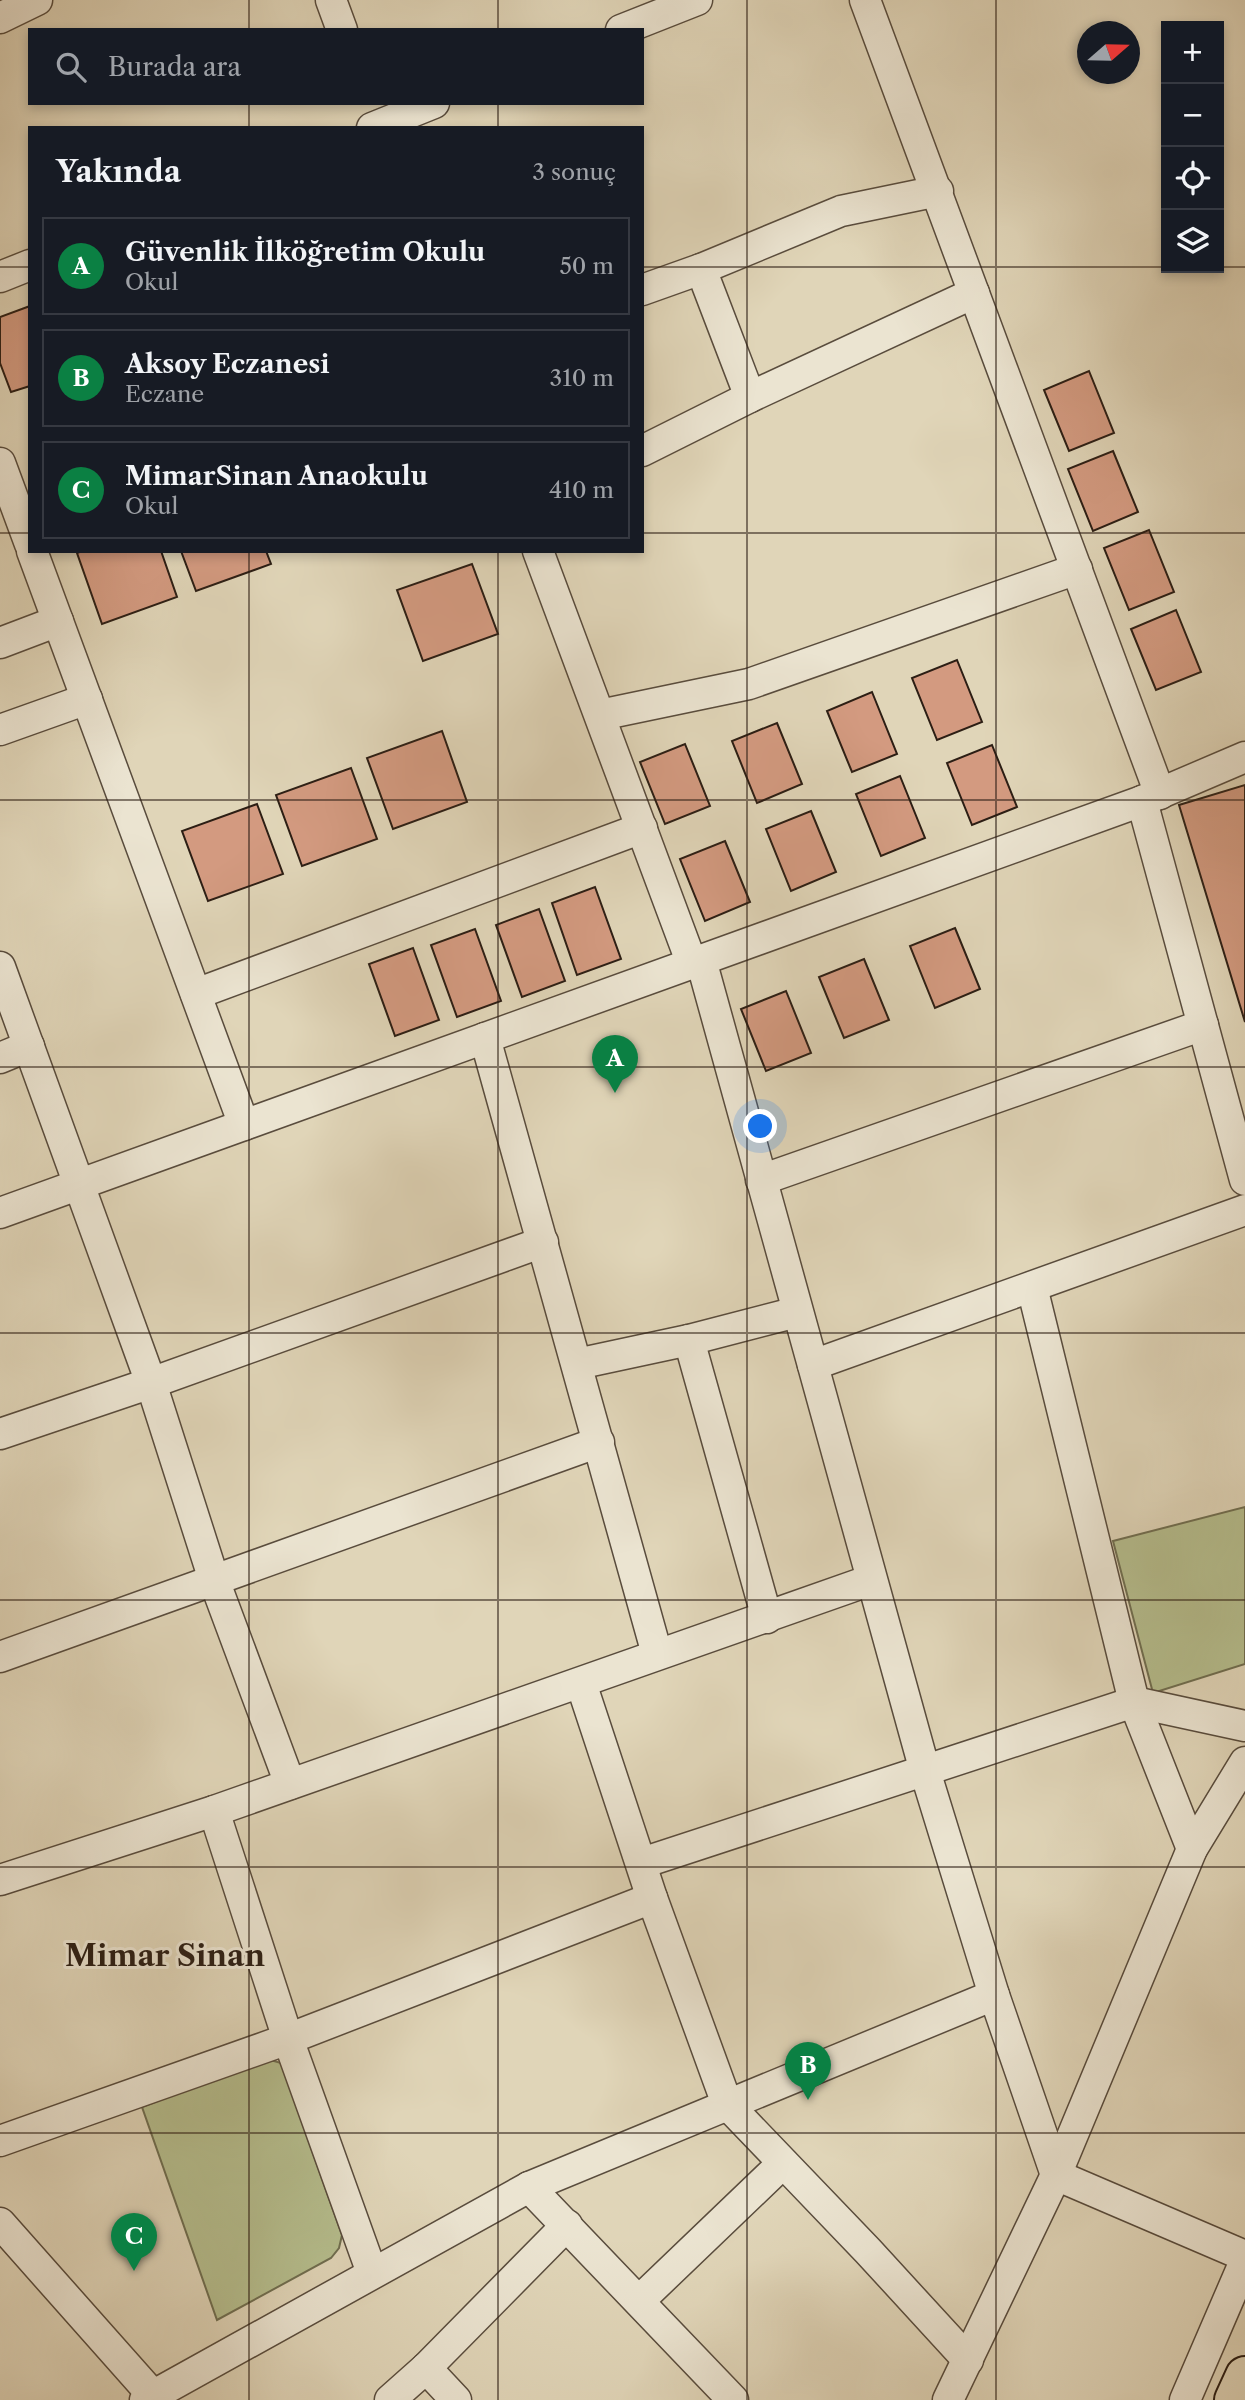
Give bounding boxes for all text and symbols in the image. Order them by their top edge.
north arrow [1077,21,1140,84]
map controls [1161,21,1224,273]
button: + [1161,21,1224,84]
search box [28,28,644,105]
icon: search [52,48,90,86]
text: Burada ara [108,51,241,83]
button: − [1161,84,1224,147]
button: locate [1161,147,1224,210]
text: Yakında [56,153,181,190]
text: 3 sonuç [532,158,616,186]
button: layers [1161,210,1224,273]
text: Güvenlik İlköğretim Okulu [125,236,485,268]
text: A [72,252,90,280]
text: 50 m [559,252,614,280]
text: Okul [125,268,178,296]
text: Aksoy Eczanesi [125,348,330,380]
text: B [72,364,90,392]
text: 310 m [550,364,614,392]
text: Eczane [125,380,204,408]
text: MimarSinan Anaokulu [125,460,428,492]
text: C [72,476,90,504]
text: 410 m [549,476,614,504]
text: Okul [125,492,178,520]
pin: A [592,1035,638,1093]
your location [743,1109,777,1143]
district label: Mimar Sinan [65,1937,265,1974]
pin: B [785,2042,831,2100]
pin: C [111,2213,157,2271]

